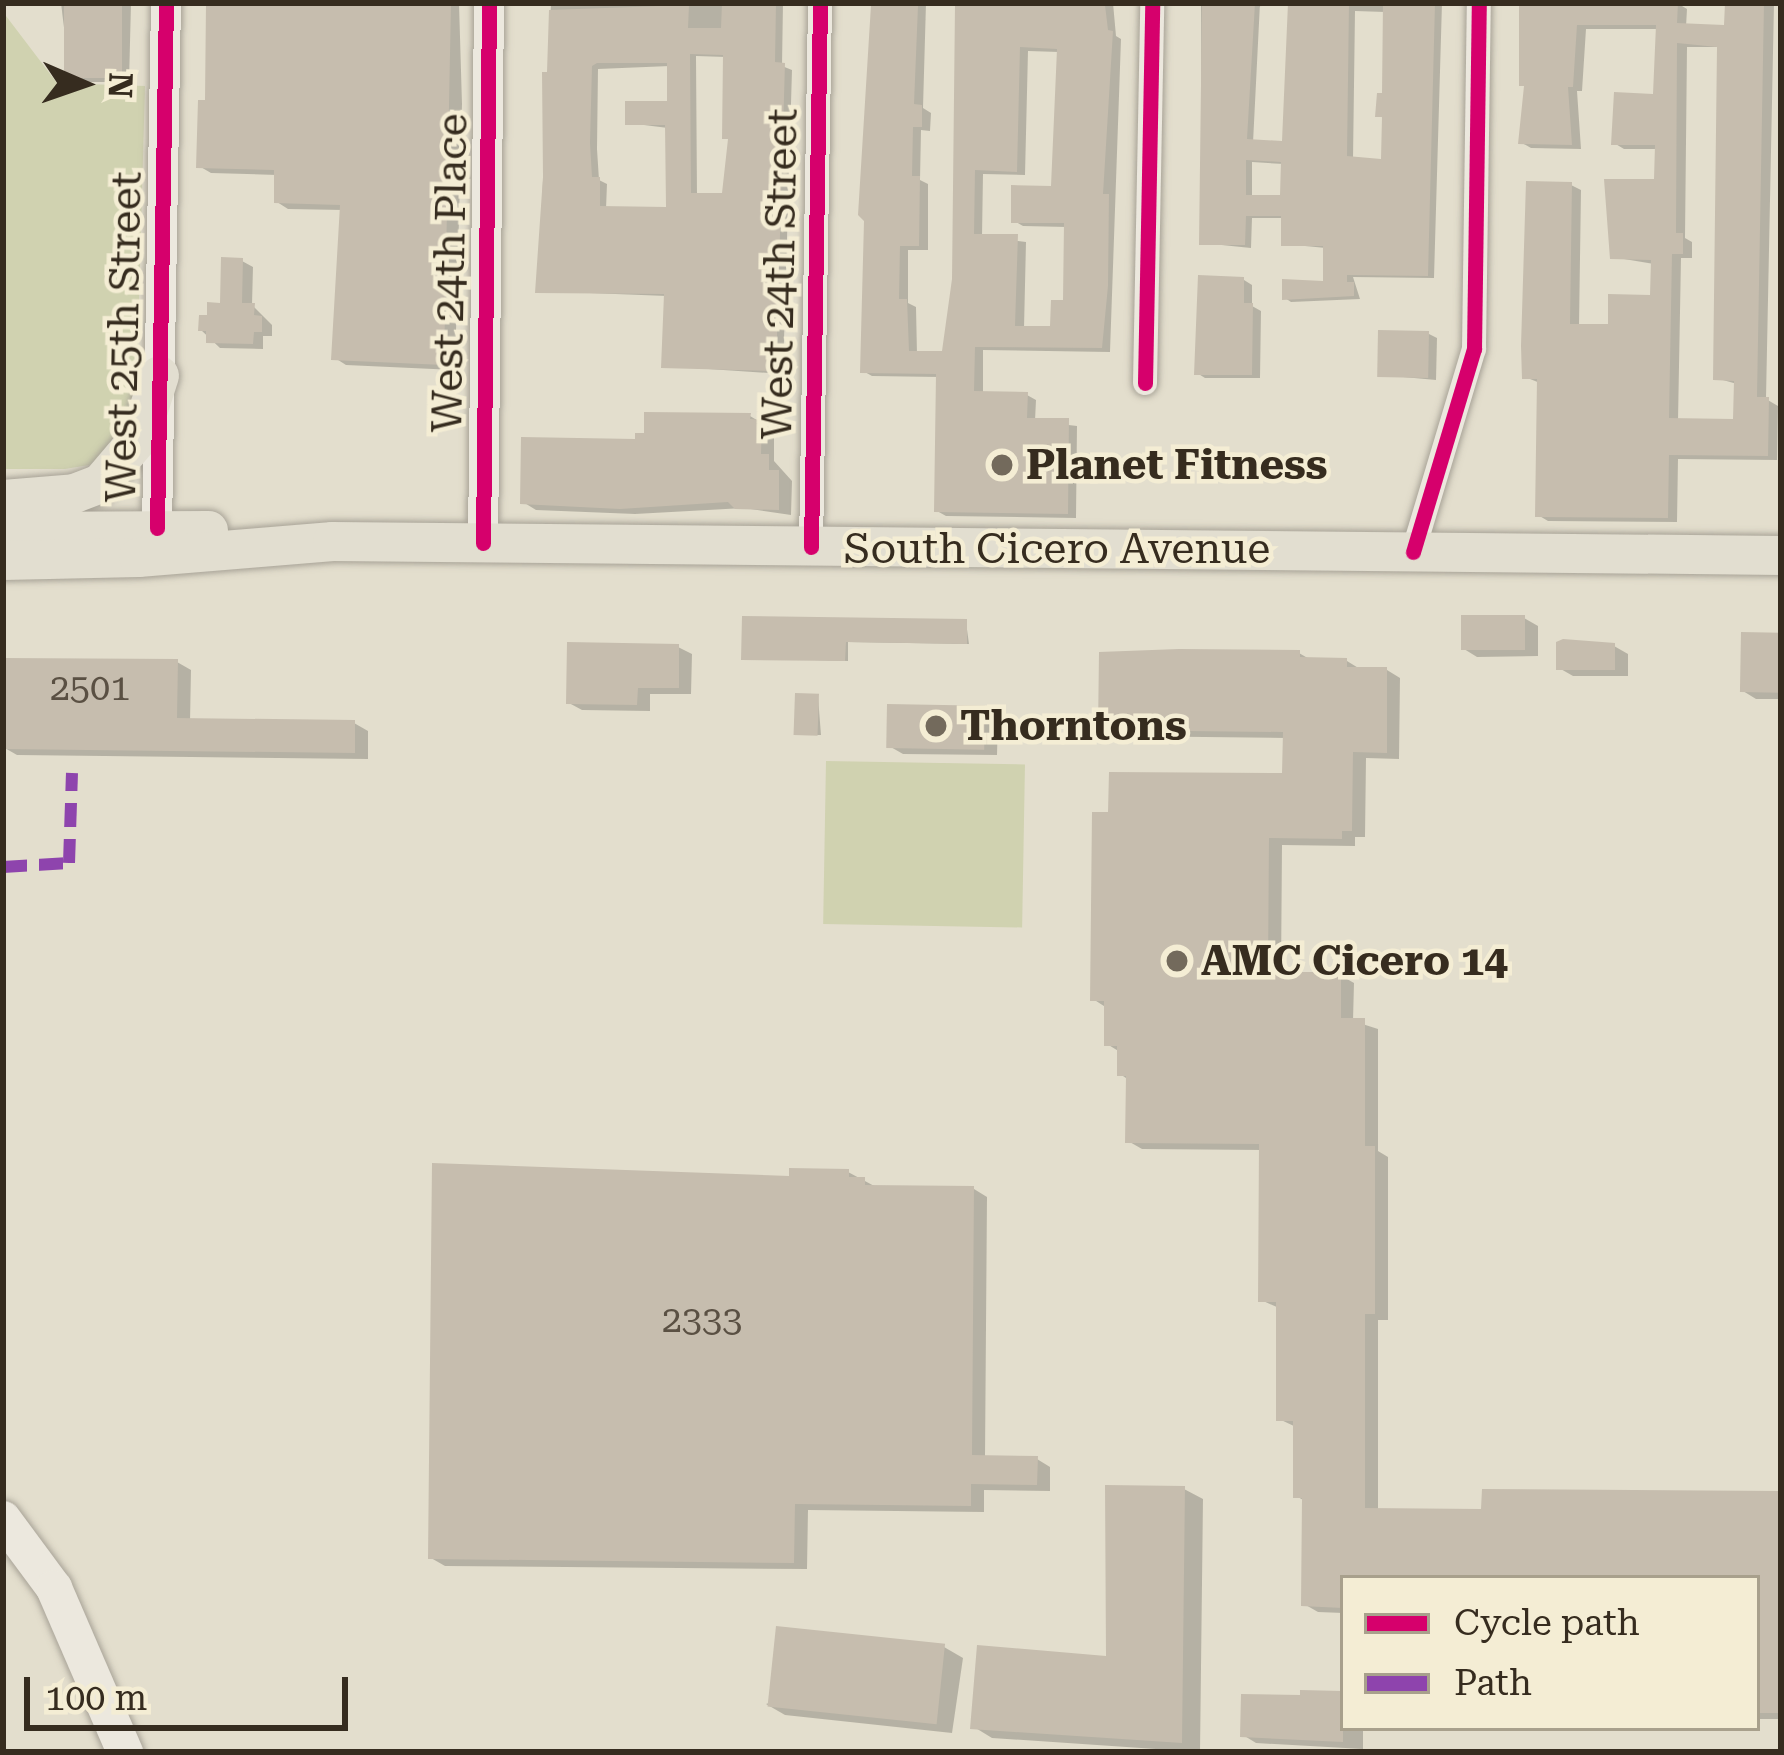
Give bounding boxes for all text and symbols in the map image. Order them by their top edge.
north arrow [24,24,144,144]
text: N [101,72,140,99]
street label: West 24th Street [752,108,808,440]
street label: West 24th Place [422,113,478,433]
street label: West 25th Street [96,171,152,503]
place label: Planet Fitness [1026,440,1327,490]
marker: Planet Fitness [989,452,1015,478]
street label: South Cicero Avenue [844,524,1270,574]
house number: 2501 [50,667,130,711]
place label: Thorntons [960,701,1187,751]
marker: Thorntons [923,713,949,739]
place label: AMC Cicero 14 [1201,936,1508,986]
marker: AMC Cicero 14 [1164,948,1190,974]
house number: 2333 [662,1299,742,1343]
legend [1340,1575,1760,1731]
text: Cycle path [1454,1602,1640,1644]
scale bar [30,1653,354,1727]
text: Path [1454,1662,1532,1704]
text: 100 m [45,1677,147,1719]

